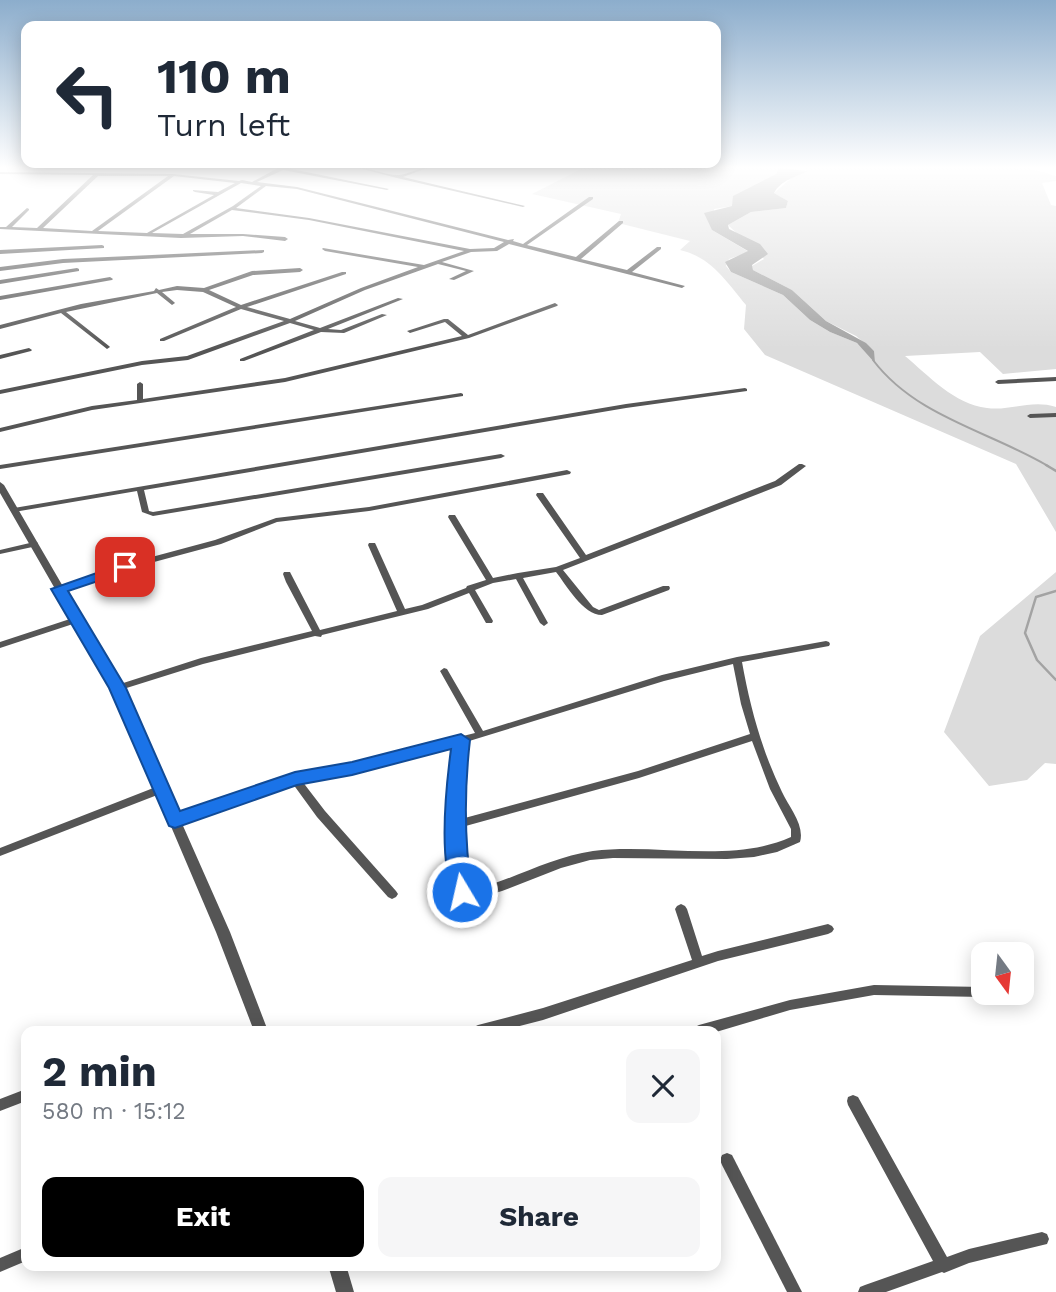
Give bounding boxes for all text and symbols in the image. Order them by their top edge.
text: 110 m [157,47,291,105]
icon: left [42,49,133,140]
text: Turn left [157,106,290,144]
pin [95,537,155,597]
icon: arrive [106,548,144,586]
position arrow [425,855,499,929]
north arrow [971,942,1034,1004]
map controls [971,942,1034,1005]
text: 2 min [42,1047,157,1096]
button: close [626,1049,700,1123]
text: 580 m · 15:12 [42,1098,186,1125]
button: Exit [42,1177,364,1257]
button: Share [378,1177,700,1257]

